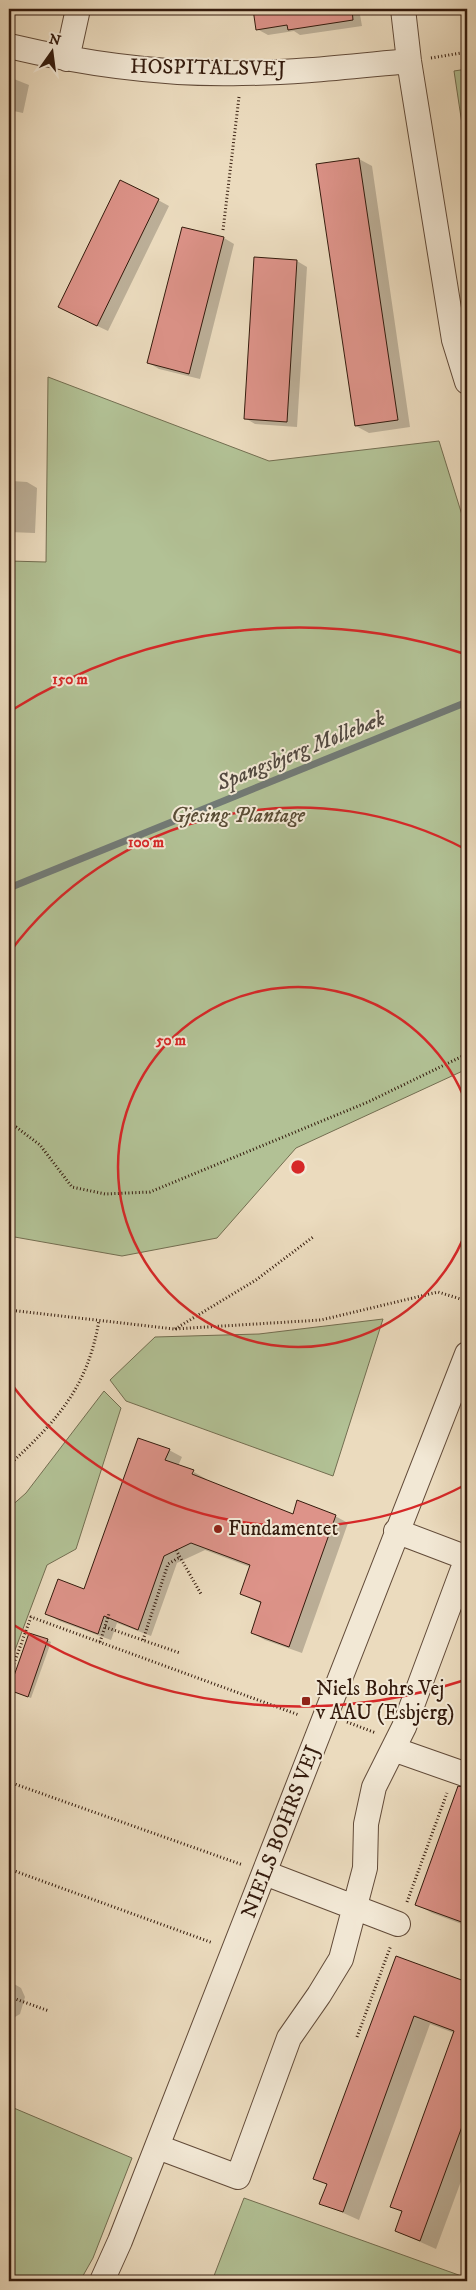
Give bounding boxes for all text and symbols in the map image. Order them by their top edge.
north arrow [28,28,78,78]
text: N [47,30,63,51]
street label: HOSPITALSVEJ [130,54,286,82]
text: 150 m [52,670,88,689]
water label: Spangsbjerg Møllebæk [212,705,390,797]
park label: Gjesing Plantage [171,803,306,829]
text: 100 m [128,833,165,852]
text: 50 m [155,1031,187,1050]
centre of rings [289,1158,307,1176]
place label: Fundamentet [228,1516,338,1542]
marker: Fundamentet [212,1523,224,1535]
place label: Niels Bohrs Vej v AAU (Esbjerg) [315,1676,454,1726]
marker: Niels Bohrs Vej v AAU (Esbjerg) [300,1695,312,1707]
street label: NIELS BOHRS VEJ [236,1742,326,1922]

